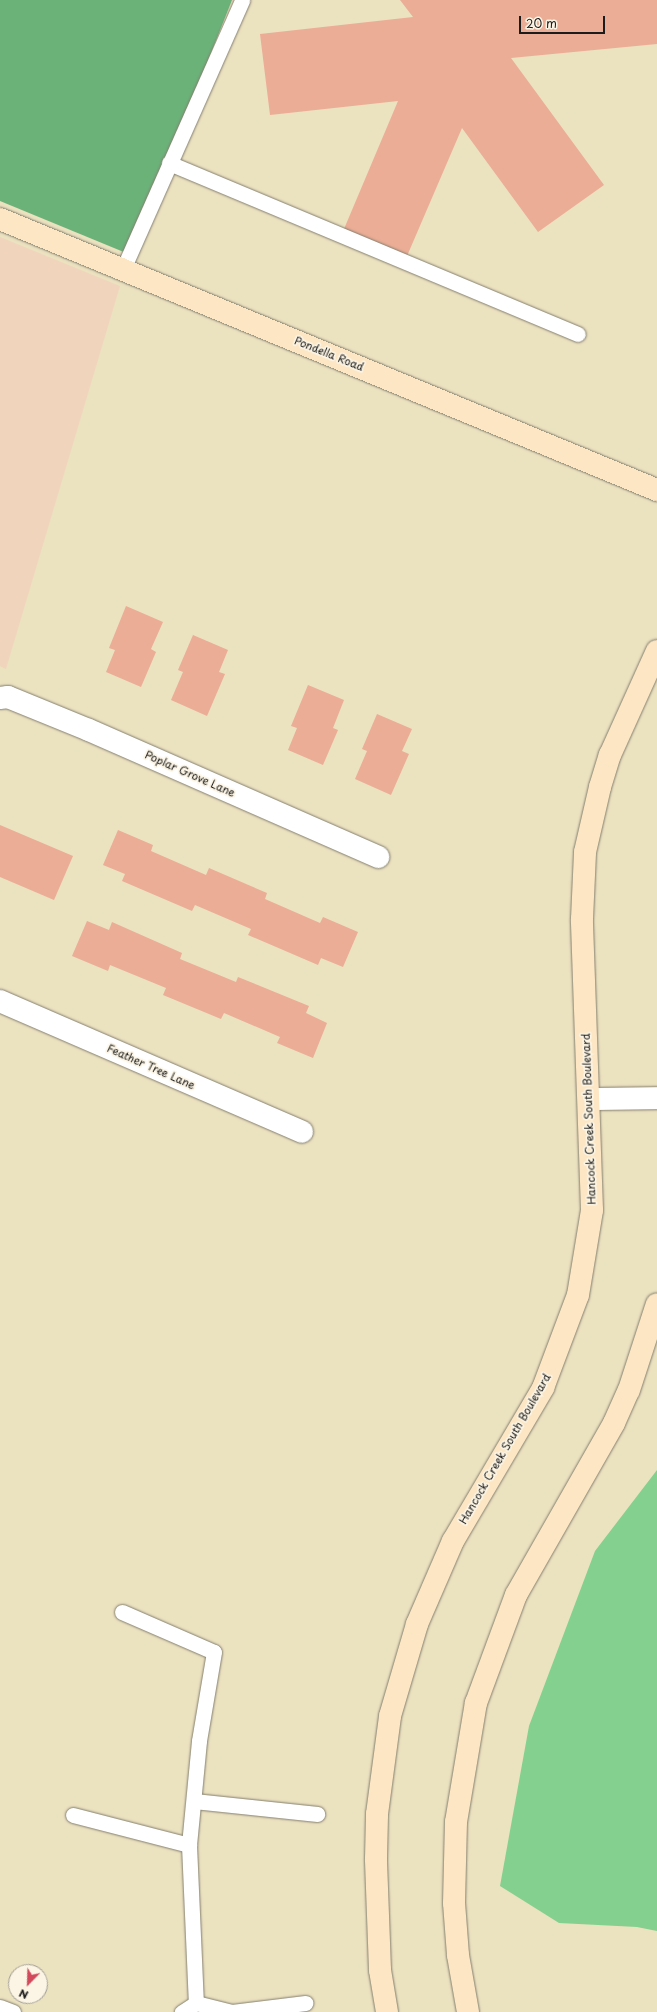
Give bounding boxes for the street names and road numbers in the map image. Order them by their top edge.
street label: Pondella Road [292,334,366,374]
street label: Poplar Grove Lane [142,748,238,800]
street label: Hancock Creek South Boulevard [579,1033,599,1205]
street label: Feather Tree Lane [104,1041,198,1093]
street label: Hancock Creek South Boulevard [456,1371,554,1527]

